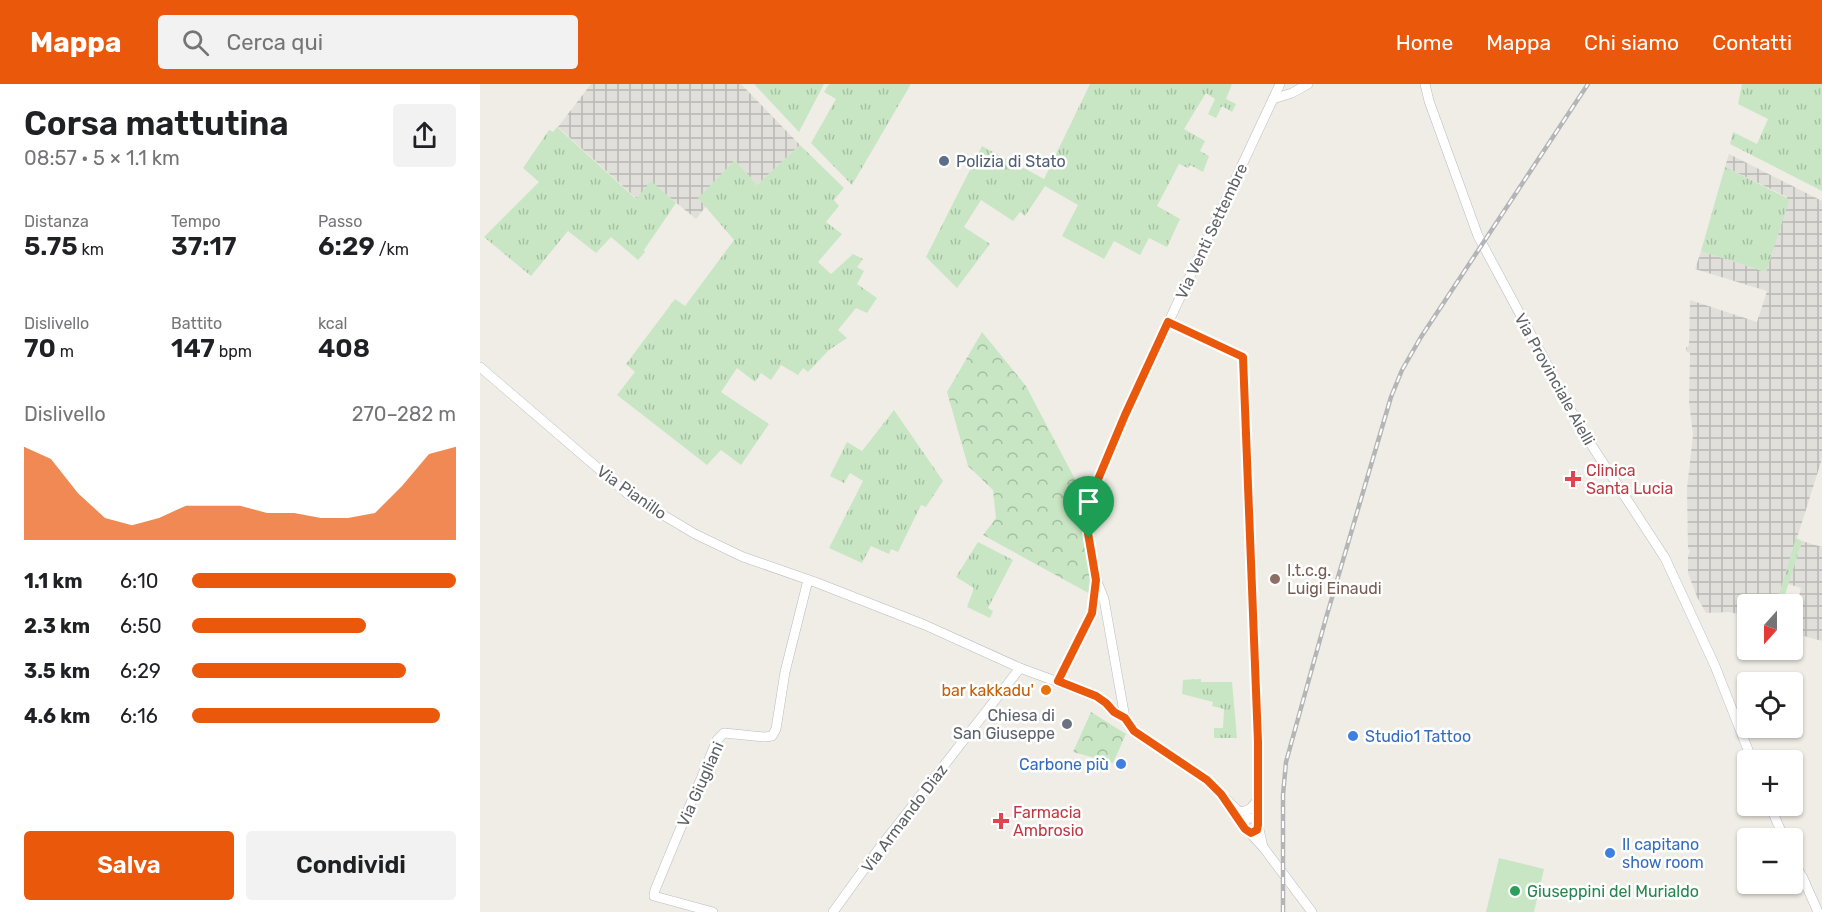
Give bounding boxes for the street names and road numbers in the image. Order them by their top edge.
street label: Via Venti Settembre [1172,160,1251,302]
street label: Via Provinciale Aielli [1510,310,1599,448]
street label: Via Pianillo [593,462,670,523]
street label: Via Giugliani [673,739,728,830]
street label: Via Armando Diaz [857,760,951,876]

